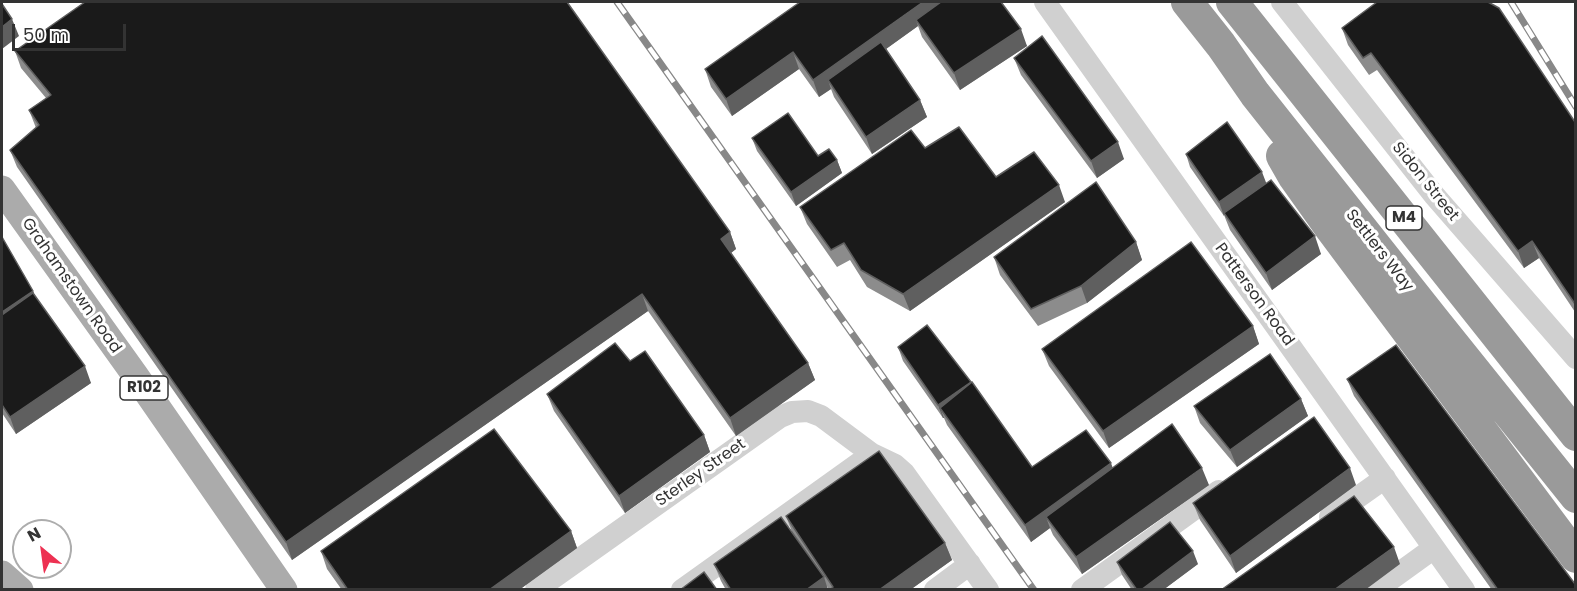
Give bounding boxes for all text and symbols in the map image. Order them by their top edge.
scale bar [15,12,129,50]
text: 50 m [23,22,69,47]
street label: Sidon Street [1387,139,1463,225]
street label: Settlers Way [1341,206,1417,296]
road number: M4 [1386,206,1422,230]
street label: Grahamstown Road [17,215,125,357]
street label: Patterson Road [1210,240,1298,350]
road number: R102 [120,376,168,400]
street label: Sterley Street [652,435,750,511]
north arrow [12,519,72,579]
text: N [23,522,45,548]

